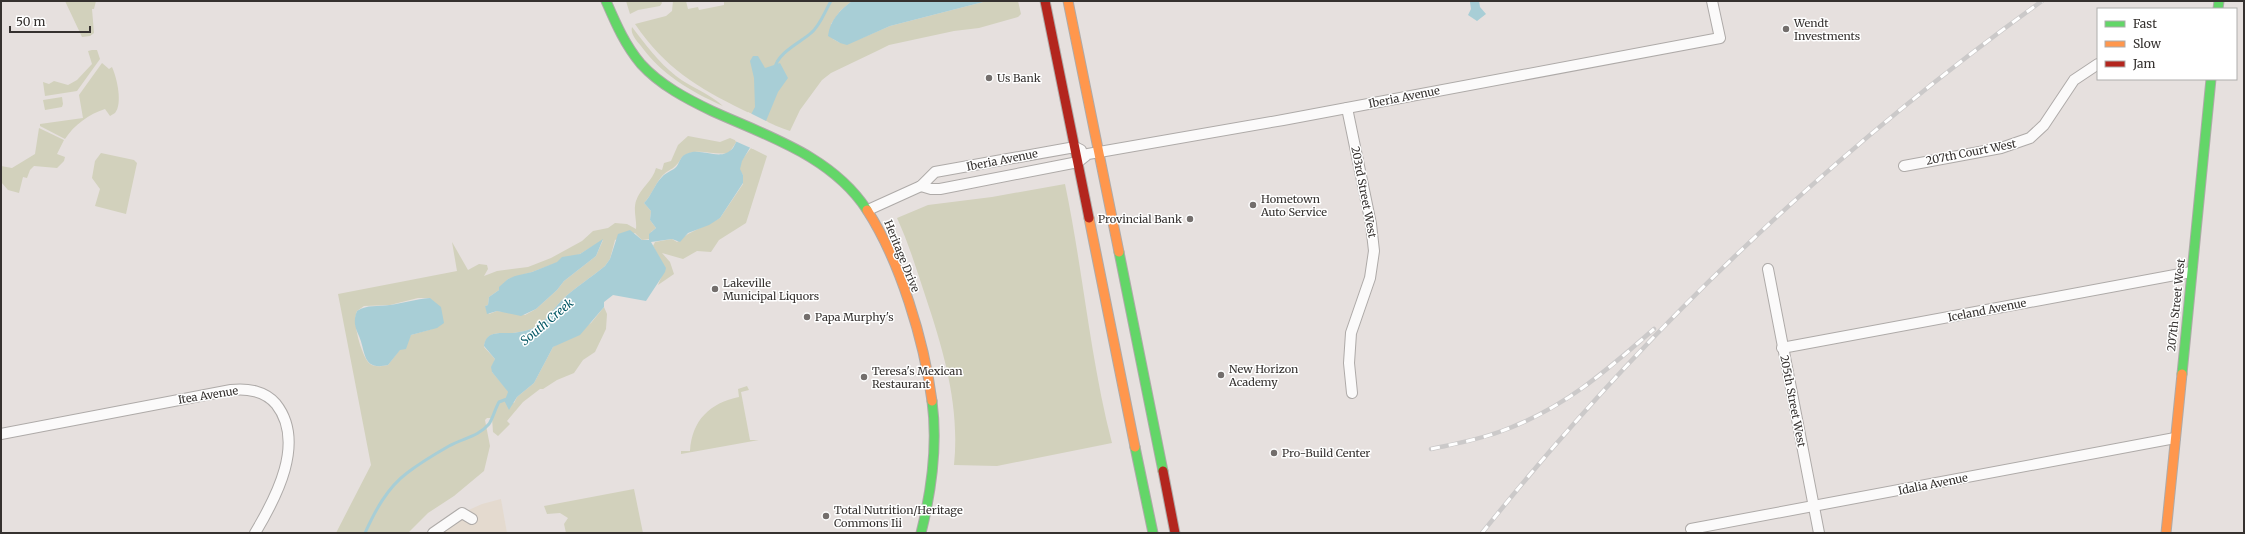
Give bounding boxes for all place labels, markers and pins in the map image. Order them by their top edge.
place label: Wendt Investments [1793,16,1860,43]
marker: Wendt Investments [1781,24,1791,34]
place label: Us Bank [997,71,1041,85]
marker: Us Bank [984,73,994,83]
place label: Hometown Auto Service [1260,192,1327,219]
marker: Hometown Auto Service [1248,200,1258,210]
place label: Provincial Bank [1098,212,1182,226]
marker: Provincial Bank [1185,214,1195,224]
place label: Lakeville Municipal Liquors [723,276,819,303]
marker: Lakeville Municipal Liquors [710,284,720,294]
place label: Papa Murphy's [815,310,894,324]
marker: Papa Murphy's [802,312,812,322]
place label: New Horizon Academy [1228,362,1299,389]
place label: Teresa's Mexican Restaurant [872,364,963,391]
marker: New Horizon Academy [1216,370,1226,380]
marker: Teresa's Mexican Restaurant [859,372,869,382]
place label: Pro-Build Center [1282,446,1370,460]
marker: Pro-Build Center [1269,448,1279,458]
place label: Total Nutrition/Heritage Commons Iii [834,503,963,530]
marker: Total Nutrition/Heritage Commons Iii [821,511,831,521]

